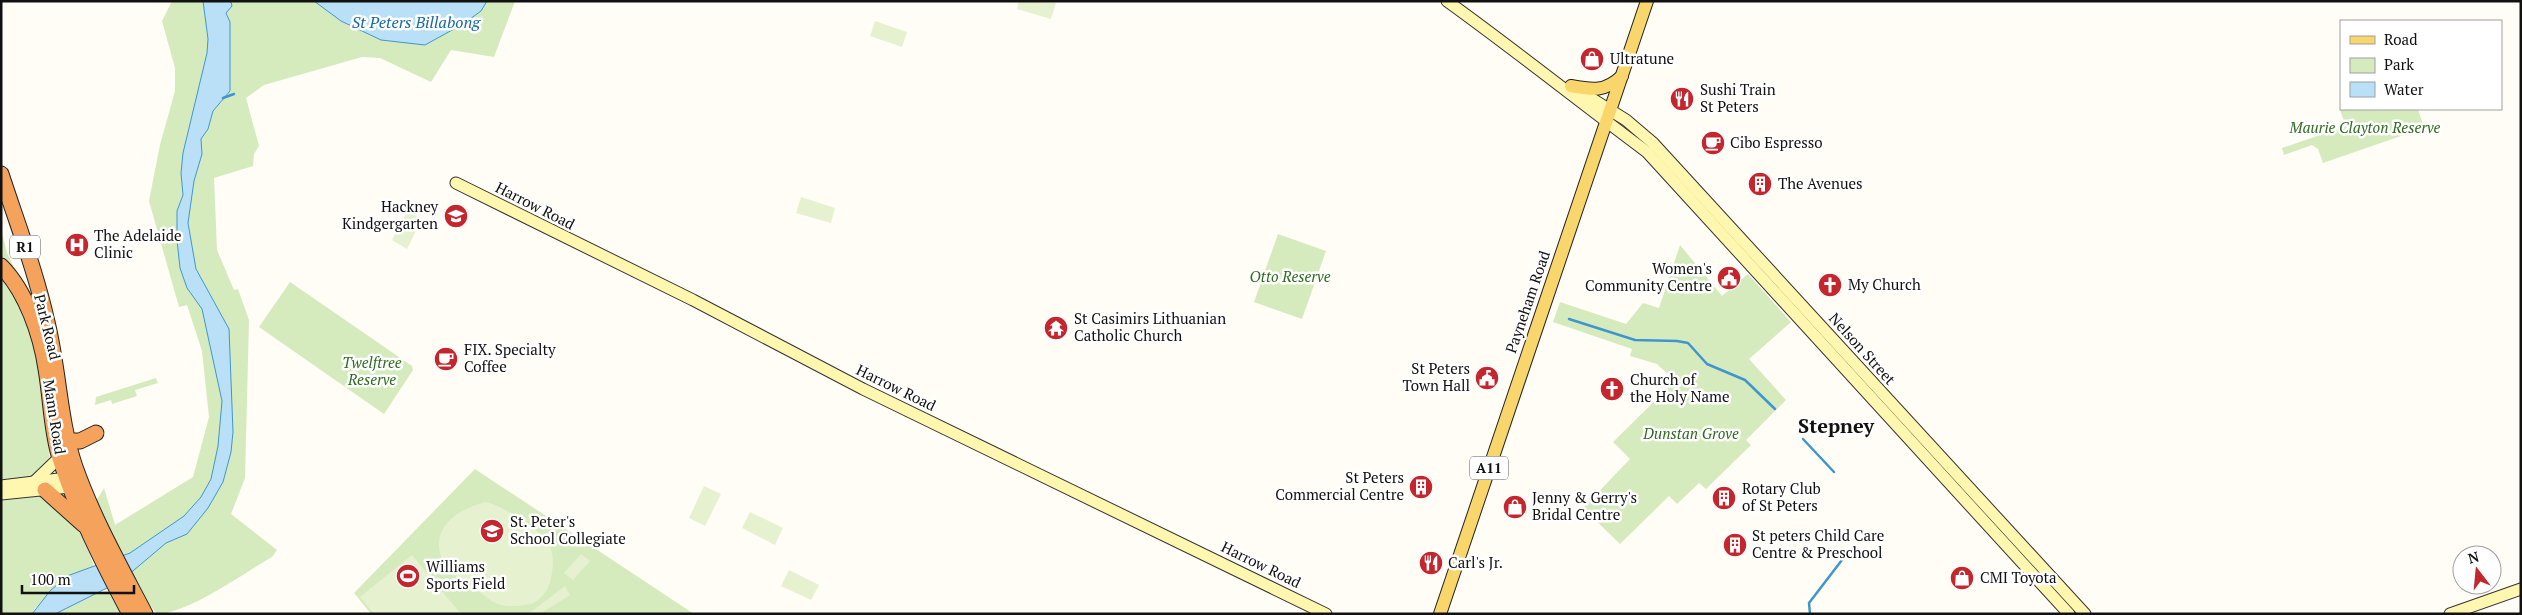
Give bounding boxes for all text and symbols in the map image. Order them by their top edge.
water label: St Peters Billabong [352,11,481,33]
legend [2340,20,2502,110]
text: Road [2384,29,2417,49]
shop icon: Ultratune [1579,46,1605,72]
place label: Ultratune [1610,48,1674,68]
text: Park [2384,54,2414,74]
place label: Sushi Train St Peters [1700,79,1776,116]
text: Water [2384,79,2424,99]
restaurant icon: Sushi Train St Peters [1669,86,1695,112]
park label: Maurie Clayton Reserve [2289,117,2441,137]
cafe icon: Cibo Espresso [1700,130,1726,156]
place label: Cibo Espresso [1730,132,1823,152]
building icon: The Avenues [1747,171,1773,197]
place label: The Avenues [1778,173,1863,193]
street label: Harrow Road [493,177,578,234]
place label: Hackney Kindgergarten [342,196,438,233]
school or university icon: Hackney Kindgergarten [443,203,469,229]
place label: The Adelaide Clinic [94,225,182,262]
hospital icon: The Adelaide Clinic [64,232,90,258]
road number: R1 [10,236,40,258]
street label: Payneham Road [1500,248,1554,356]
place label: Women's Community Centre [1585,258,1712,295]
public building icon: Women's Community Centre [1716,265,1742,291]
park label: Otto Reserve [1250,266,1331,286]
church icon: My Church [1817,272,1843,298]
place label: My Church [1848,274,1921,294]
street label: Park Road [30,292,66,362]
place label: St Casimirs Lithuanian Catholic Church [1074,308,1226,345]
street label: Nelson Street [1825,308,1901,389]
temple icon: St Casimirs Lithuanian Catholic Church [1043,315,1069,341]
place label: FIX. Specialty Coffee [464,339,556,376]
cafe icon: FIX. Specialty Coffee [433,346,459,372]
park label: Twelftree Reserve [342,352,402,389]
place label: St Peters Town Hall [1403,358,1470,395]
street label: Harrow Road [853,359,940,415]
public building icon: St Peters Town Hall [1474,365,1500,391]
place label: Church of the Holy Name [1630,369,1730,406]
church icon: Church of the Holy Name [1599,376,1625,402]
street label: Mann Road [39,378,71,456]
district label: Stepney [1798,412,1874,439]
park label: Dunstan Grove [1642,423,1739,443]
road number: A11 [1470,456,1508,479]
place label: St Peters Commercial Centre [1275,467,1404,504]
building icon: St Peters Commercial Centre [1408,474,1434,500]
place label: Rotary Club of St Peters [1742,478,1821,515]
building icon: Rotary Club of St Peters [1711,485,1737,511]
place label: Jenny & Gerry's Bridal Centre [1532,487,1637,524]
shop icon: Jenny & Gerry's Bridal Centre [1502,494,1528,520]
place label: St. Peter's School Collegiate [510,511,626,548]
school or university icon: St. Peter's School Collegiate [479,518,505,544]
place label: St peters Child Care Centre & Preschool [1752,525,1884,562]
building icon: St peters Child Care Centre & Preschool [1722,532,1748,558]
street label: Harrow Road [1218,536,1305,592]
north arrow [2452,545,2502,595]
text: N [2466,546,2481,568]
restaurant icon: Carl's Jr. [1418,550,1444,576]
place label: Carl's Jr. [1448,552,1503,572]
place label: Williams Sports Field [426,556,505,593]
scale bar [22,562,135,594]
sports icon: Williams Sports Field [395,563,421,589]
shop icon: CMI Toyota [1949,565,1975,591]
place label: CMI Toyota [1980,567,2057,587]
text: 100 m [30,569,71,589]

